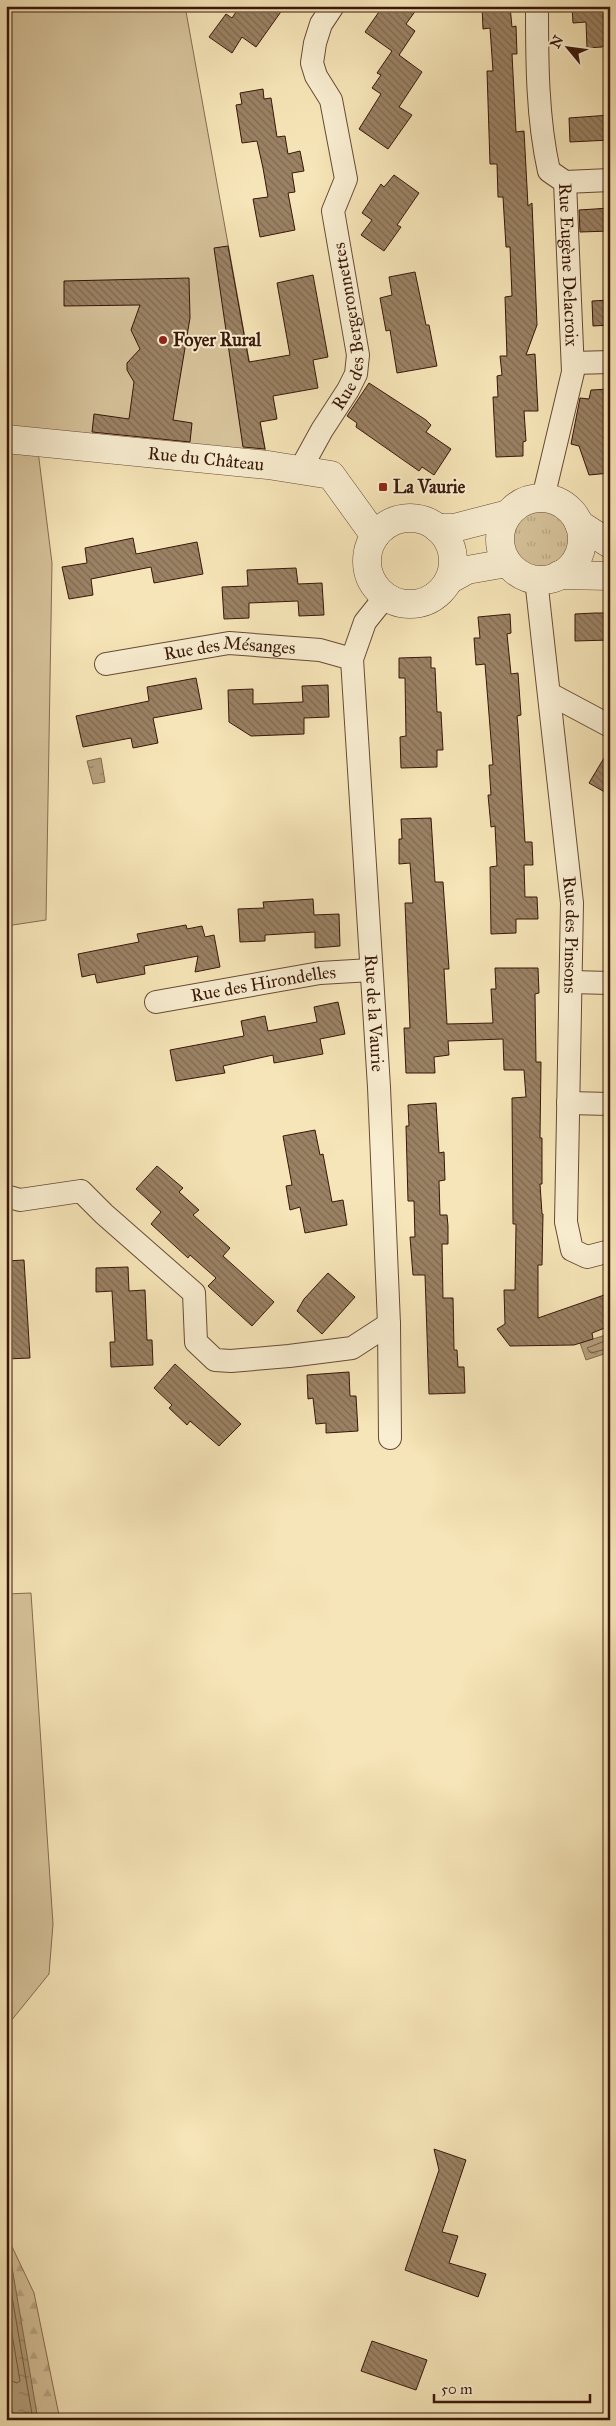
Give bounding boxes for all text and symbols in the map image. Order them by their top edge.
north arrow [544,22,594,72]
text: N [547,33,567,51]
street label: Rue Eugène Delacroix [554,183,583,347]
street label: Rue des Bergeronnettes [327,241,369,414]
place label: Foyer Rural [173,329,262,352]
marker: Foyer Rural [157,334,169,346]
street label: Rue du Château [147,442,266,476]
place label: La Vaurie [393,476,466,498]
marker: La Vaurie [377,481,389,493]
street label: Rue des Mésanges [162,632,296,665]
street label: Rue des Pinsons [558,875,583,994]
street label: Rue de la Vaurie [360,954,389,1073]
street label: Rue des Hirondelles [189,961,337,1007]
scale bar [434,2371,590,2403]
text: 50 m [441,2380,473,2398]

